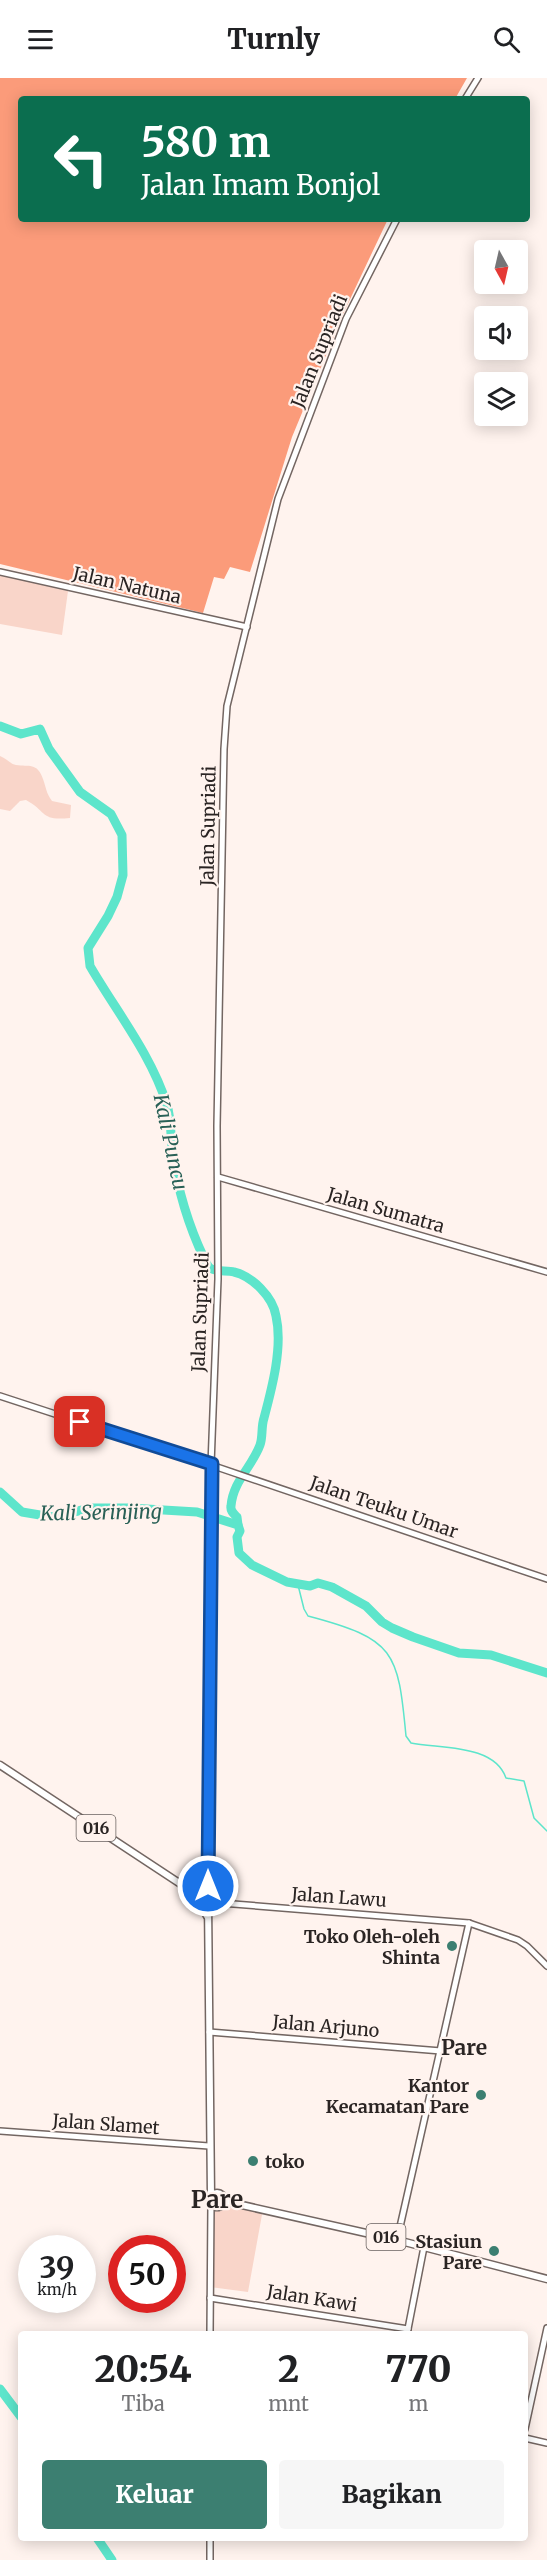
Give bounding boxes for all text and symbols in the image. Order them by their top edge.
text: Turnly [227,22,320,56]
icon: menu [24,23,57,56]
icon: search [490,23,523,56]
text: 580 m [141,116,271,168]
icon: left [42,120,120,198]
text: Jalan Imam Bonjol [141,168,380,202]
north arrow [474,240,528,294]
map controls [474,240,528,426]
street label: Jalan Supriadi [285,291,352,412]
button: sound [474,306,528,360]
button: layers [474,372,528,426]
street label: Jalan Natuna [70,561,184,609]
street label: Jalan Supriadi [195,765,221,887]
water label: Kali Puncu [148,1091,193,1192]
street label: Jalan Sumatra [324,1182,448,1238]
street label: Jalan Supriadi [186,1251,214,1374]
pin [54,1396,105,1447]
icon: arrive [63,1405,96,1438]
street label: Jalan Teuku Umar [306,1471,461,1543]
water label: Kali Serinjing [39,1498,162,1526]
road number: 016 [76,1815,116,1841]
position arrow [176,1854,240,1918]
street label: Jalan Lawu [290,1882,387,1912]
place label: Toko Oleh-oleh Shinta [304,1925,440,1969]
marker: Toko Oleh-oleh Shinta [445,1939,459,1953]
street label: Jalan Arjuno [271,2010,380,2042]
district label: Pare [441,2034,487,2061]
place label: Kantor Kecamatan Pare [326,2074,469,2118]
marker: Kantor Kecamatan Pare [474,2088,488,2102]
street label: Jalan Slamet [51,2109,160,2139]
place label: toko [265,2150,305,2173]
marker: toko [246,2154,260,2168]
district label: Pare [191,2184,243,2215]
road number: 016 [366,2224,406,2250]
place label: Stasiun Pare [415,2230,482,2274]
speed limit sign: 50 [108,2235,186,2313]
marker: Stasiun Pare [487,2244,501,2258]
text: 39 [40,2248,74,2286]
street label: Jalan Kawi [264,2279,359,2317]
text: km/h [37,2280,77,2299]
text: 20:54 [95,2347,192,2392]
text: 2 [278,2347,299,2392]
text: 770 [385,2347,451,2392]
text: Tiba [122,2391,165,2416]
text: mnt [268,2391,309,2416]
text: m [408,2391,428,2416]
button: Keluar [42,2460,267,2529]
button: Bagikan [279,2460,504,2529]

